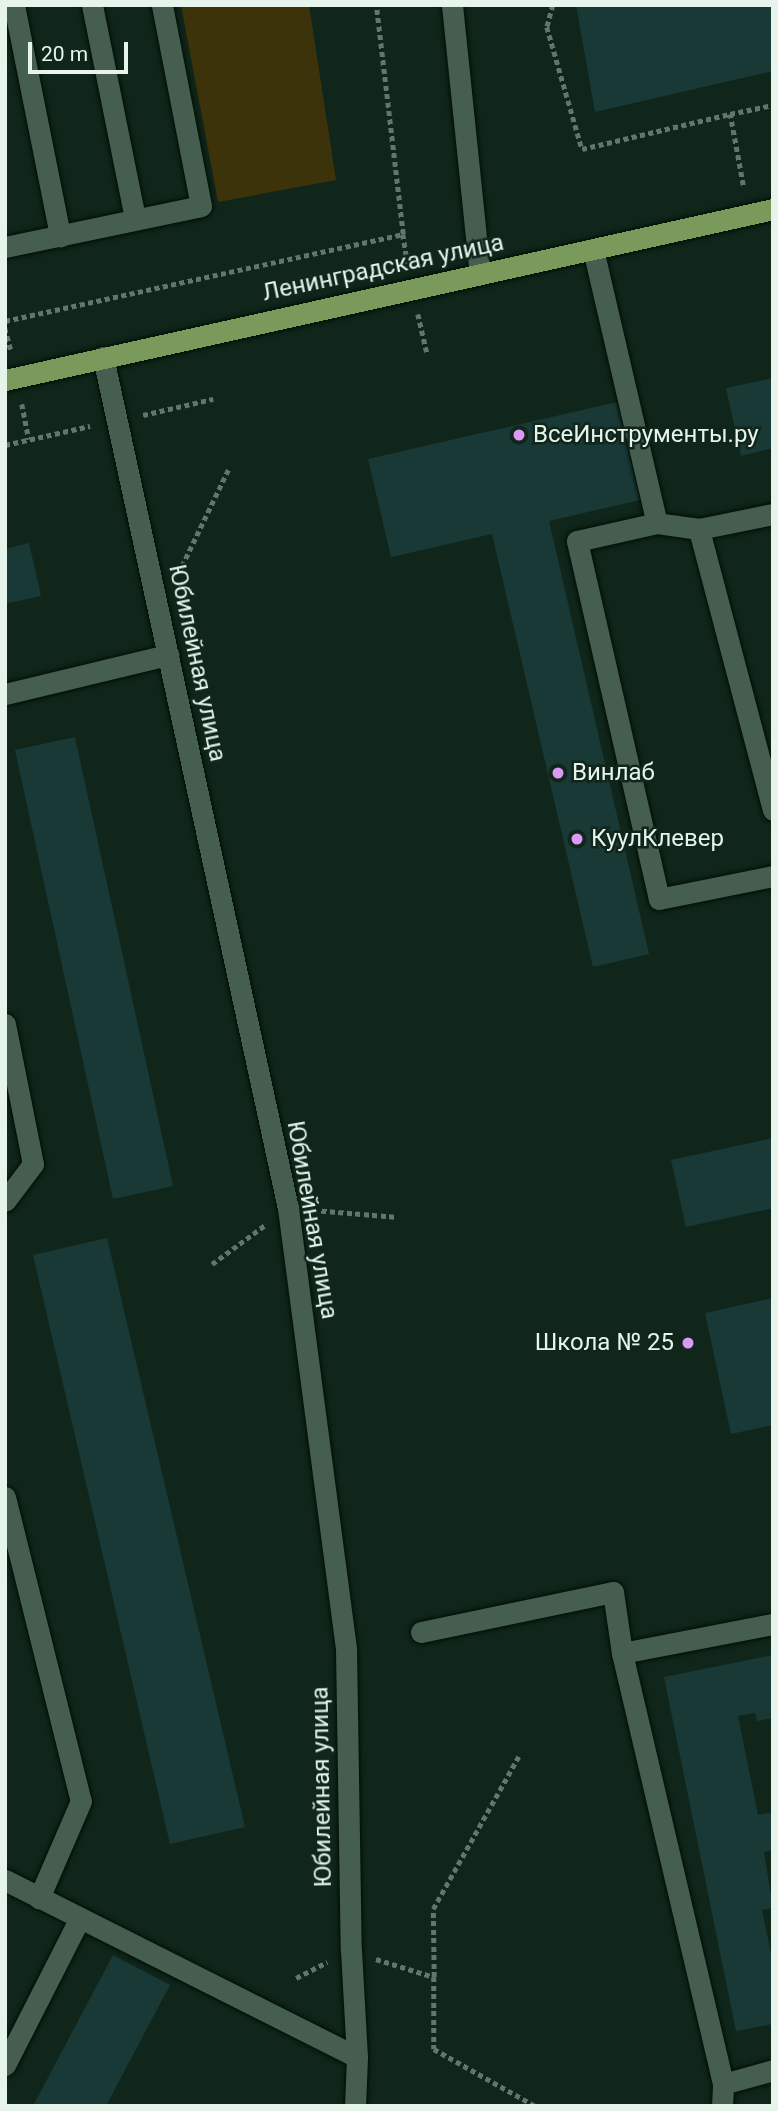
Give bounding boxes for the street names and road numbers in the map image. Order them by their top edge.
street label: Ленинградская улица [260,228,506,308]
street label: Юбилейная улица [162,562,232,764]
street label: Юбилейная улица [280,1119,344,1321]
street label: Юбилейная улица [306,1686,338,1888]

